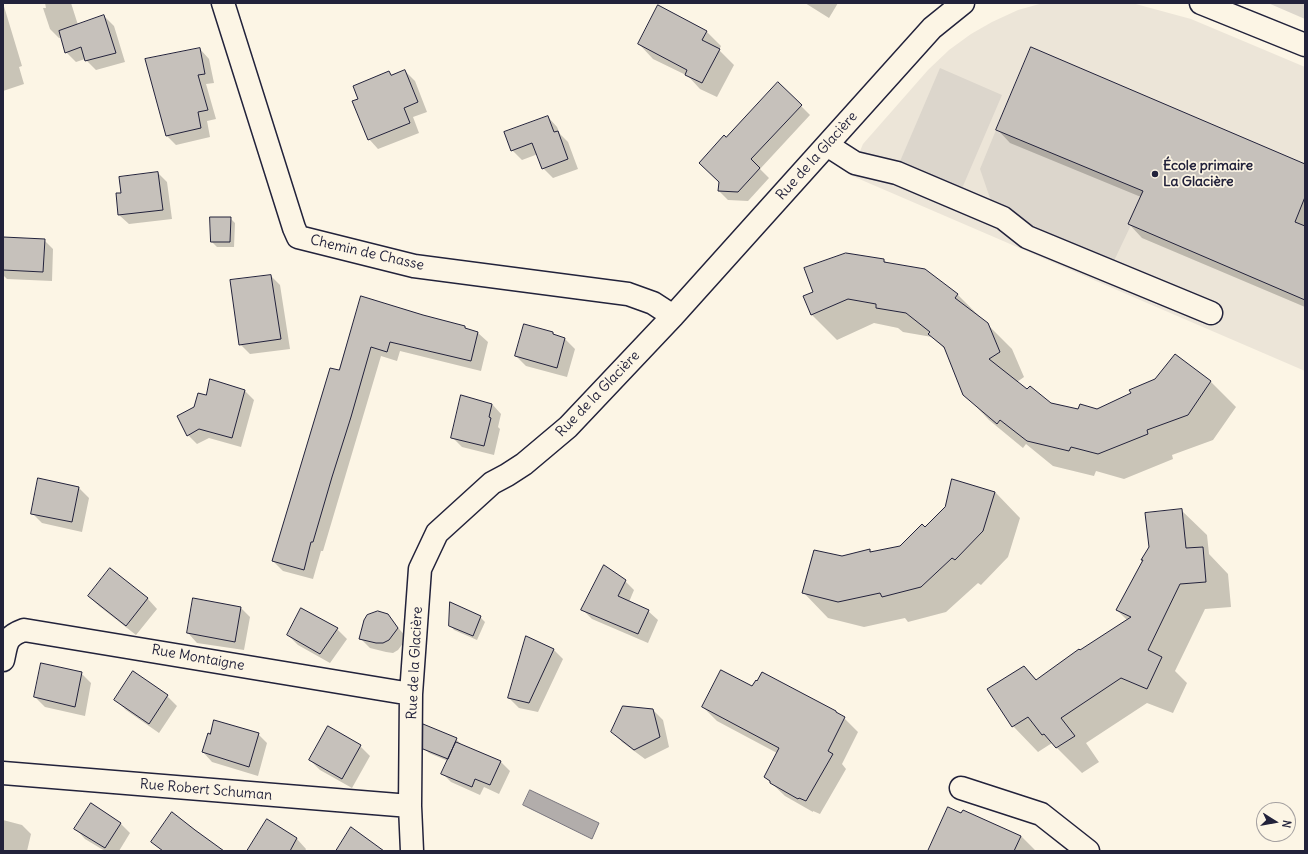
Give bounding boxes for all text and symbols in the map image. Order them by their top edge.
street label: Rue de la Glacière [773,108,861,204]
place label: École primaire La Glacière [1163,158,1253,190]
marker: École primaire La Glacière [1150,169,1160,179]
street label: Chemin de Chasse [308,232,426,274]
street label: Rue de la Glacière [553,347,643,441]
street label: Rue de la Glacière [404,606,426,720]
street label: Rue Montaigne [150,642,246,674]
street label: Rue Robert Schuman [139,776,273,804]
north arrow [1256,802,1296,842]
text: N [1279,819,1294,829]

